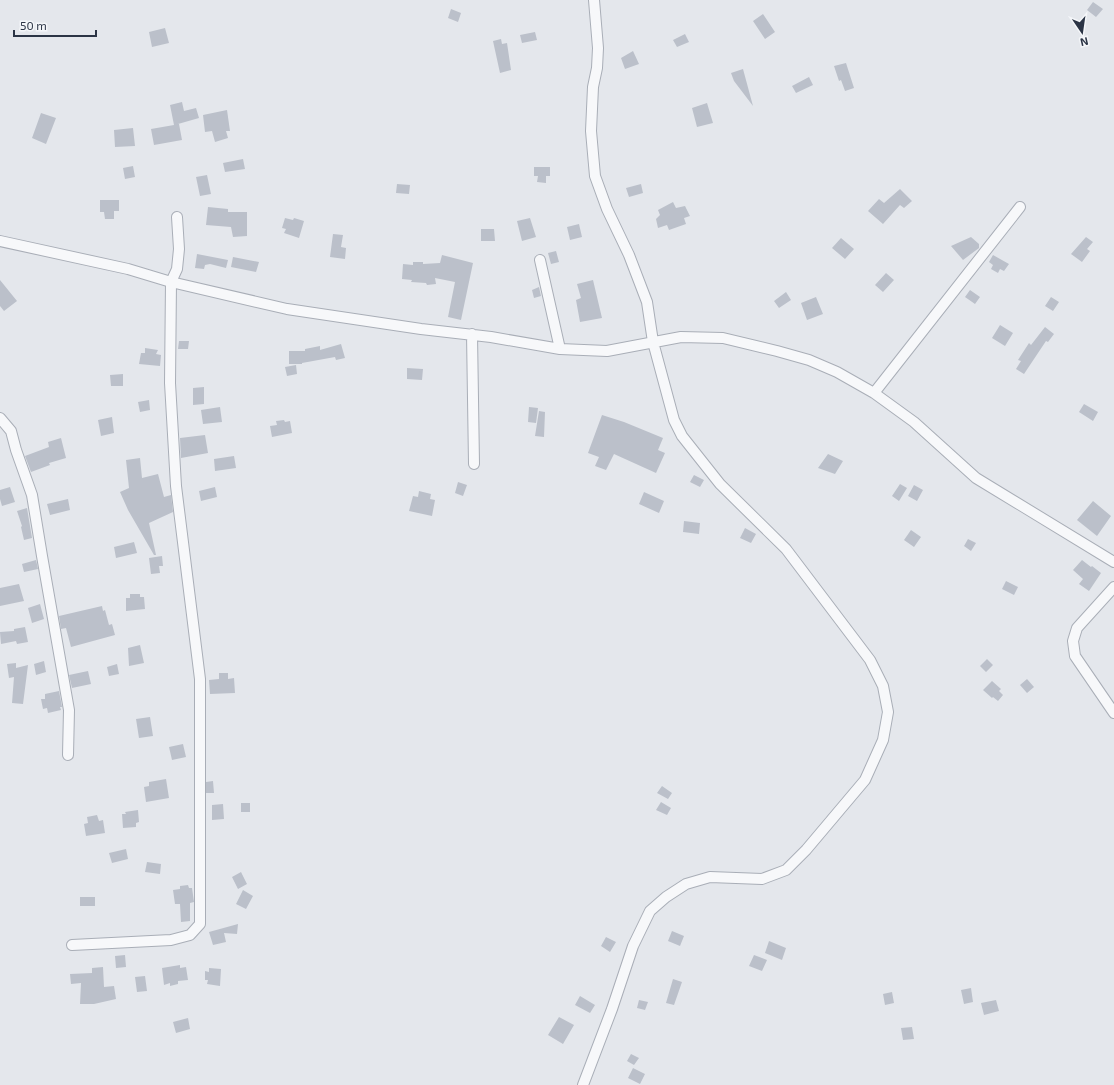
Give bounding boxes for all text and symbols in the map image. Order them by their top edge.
scale bar [14,12,96,38]
north arrow [1062,12,1102,52]
text: 50 m [20,18,47,32]
text: N [1079,35,1090,49]

